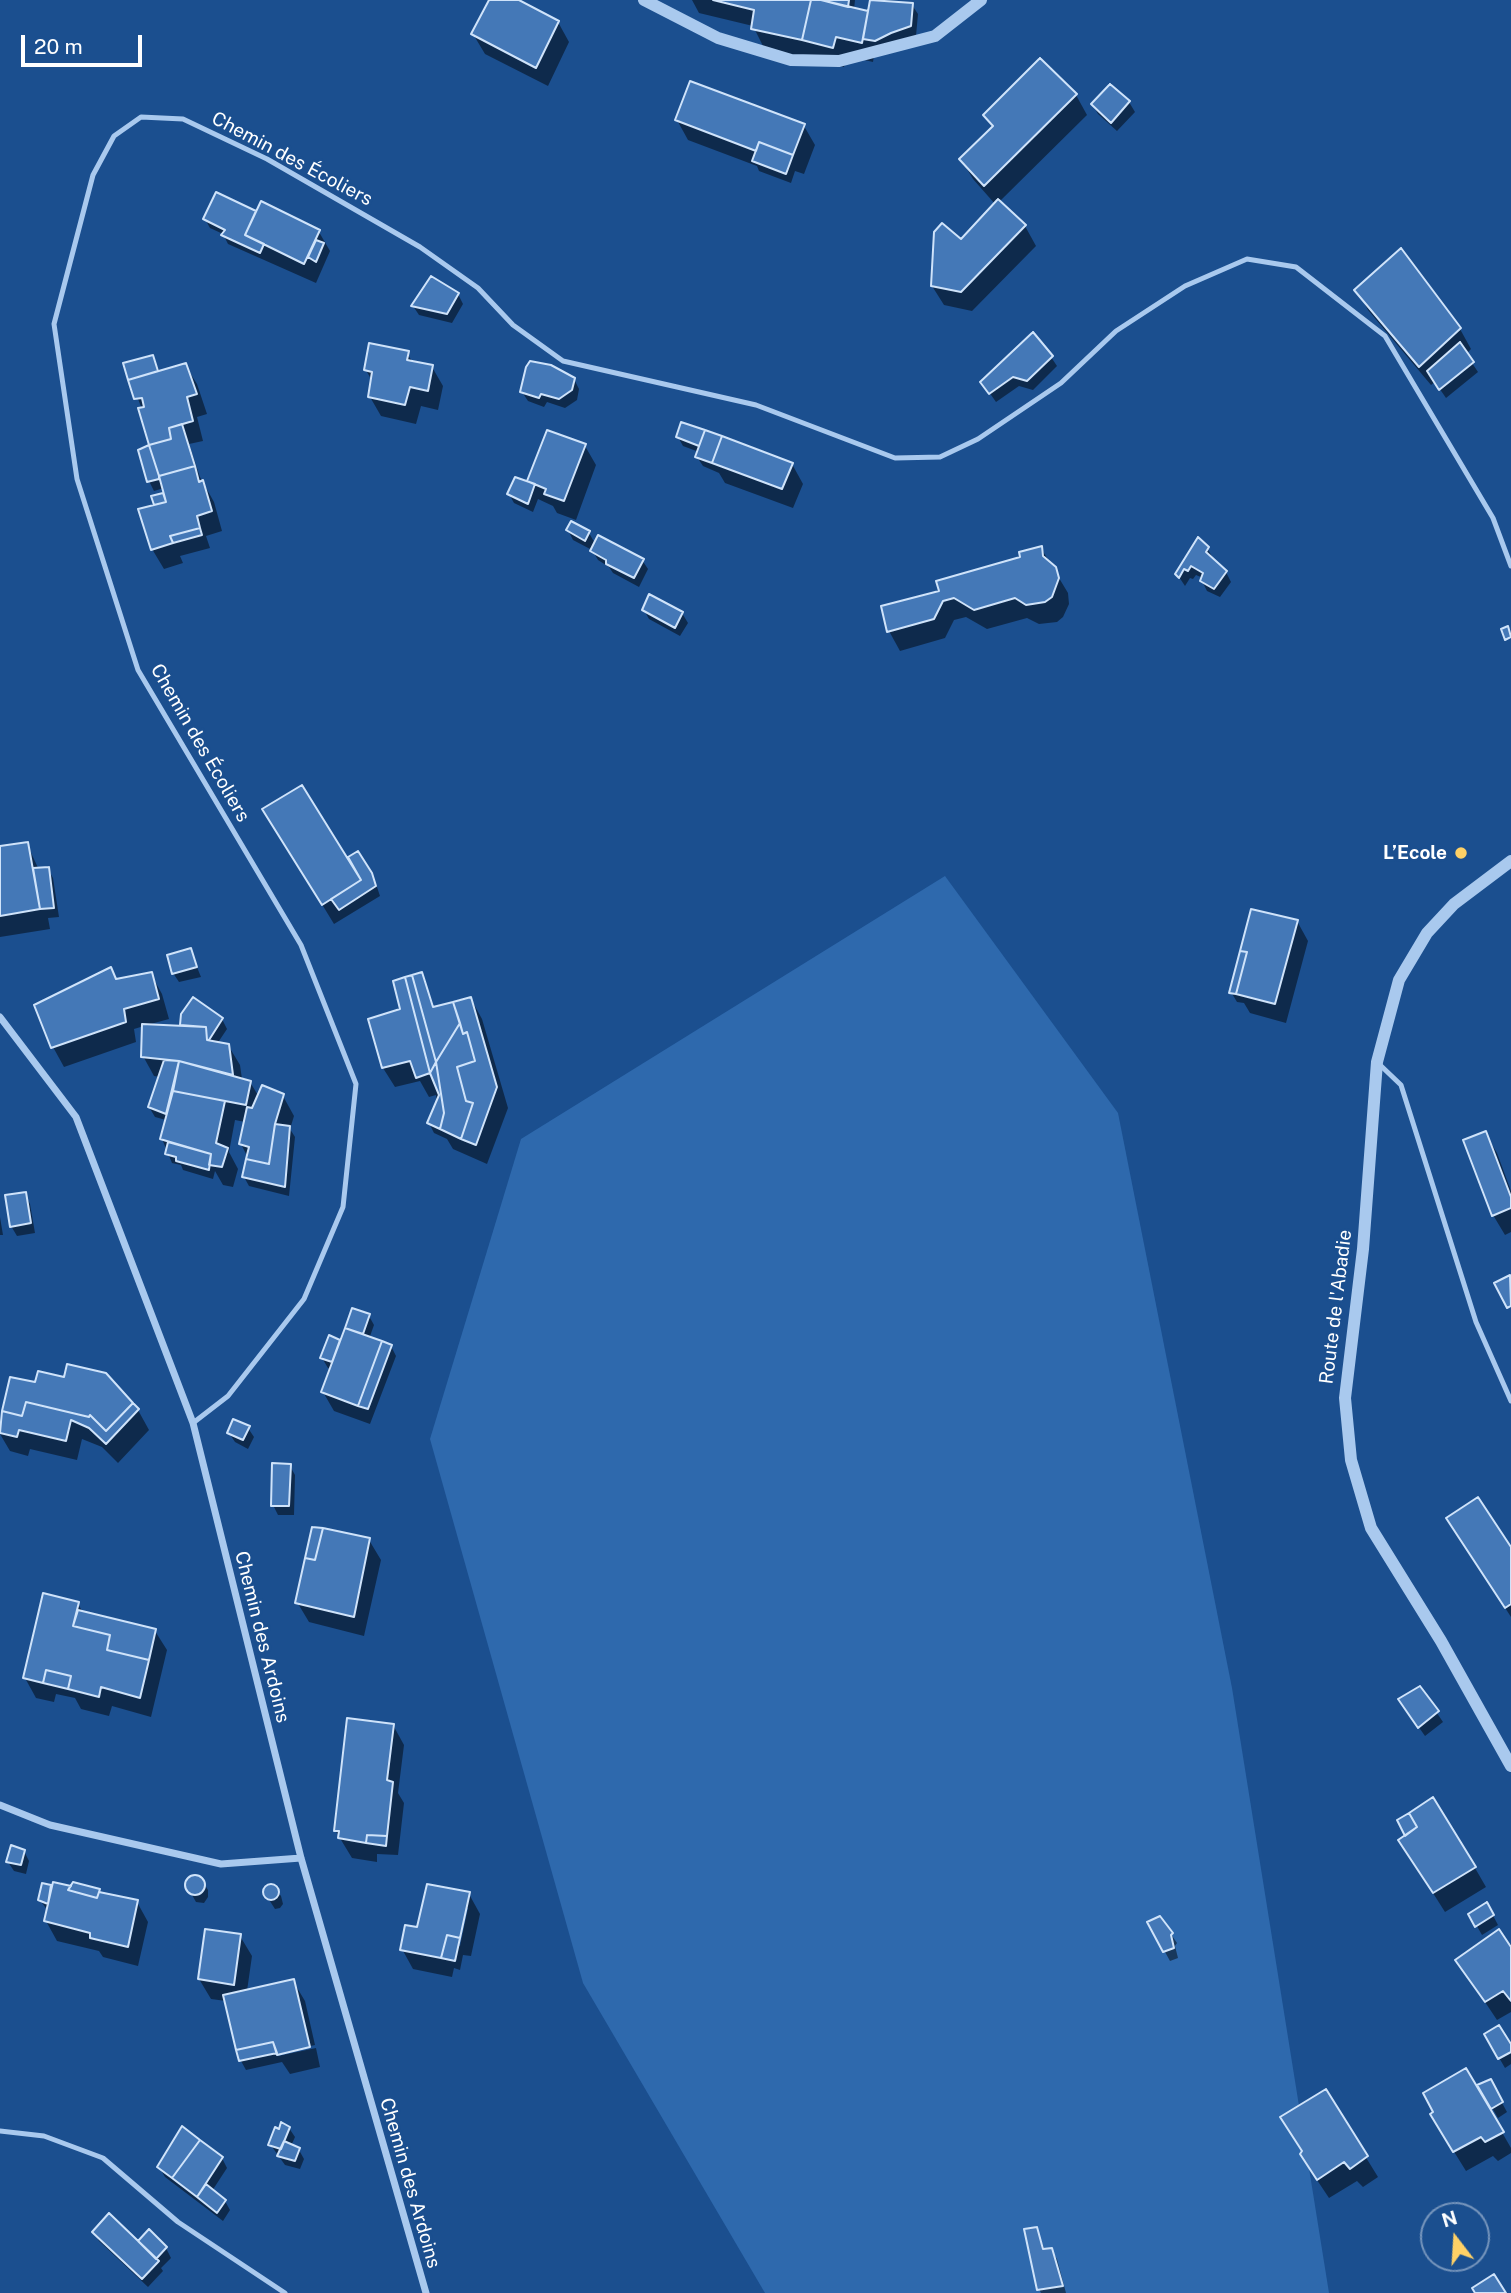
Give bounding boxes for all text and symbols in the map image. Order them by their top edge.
scale bar [24,21,145,65]
text: 20 m [34,34,83,59]
street label: Chemin des Écoliers [208,107,376,211]
street label: Chemin des Écoliers [145,660,255,826]
place label: L’Ecole [1383,842,1447,864]
marker: L’Ecole [1453,845,1469,861]
street label: Route de l'Abadie [1315,1229,1357,1385]
street label: Chemin des Ardoins [230,1549,294,1725]
street label: Chemin des Ardoins [375,2095,445,2271]
north arrow [1420,2202,1490,2272]
text: N [1439,2206,1460,2232]

